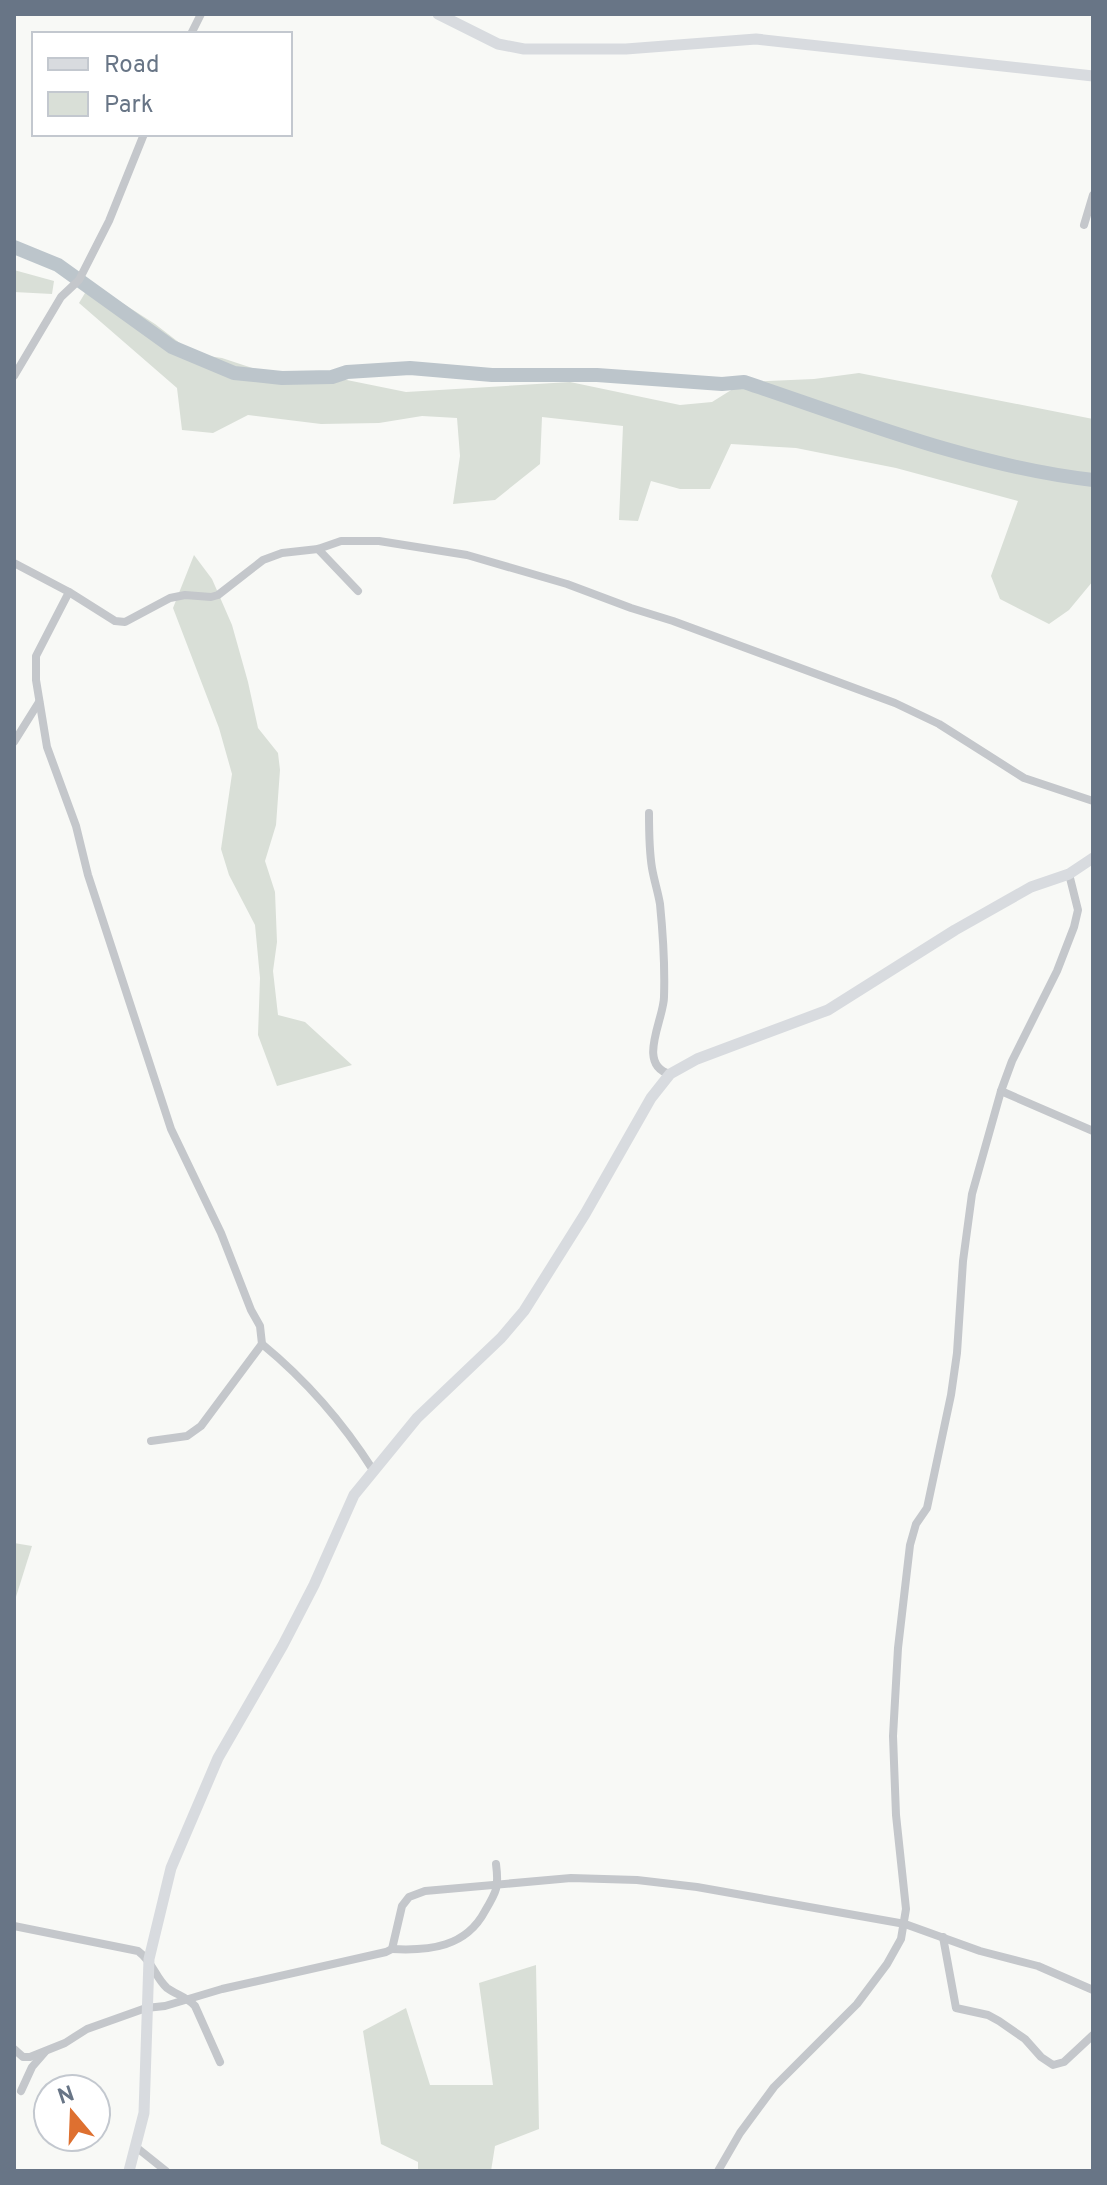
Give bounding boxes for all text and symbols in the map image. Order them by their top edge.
legend [32,32,292,136]
text: Road [104,51,160,81]
text: Park [104,91,154,121]
north arrow [32,2073,112,2153]
text: N [54,2081,78,2112]

